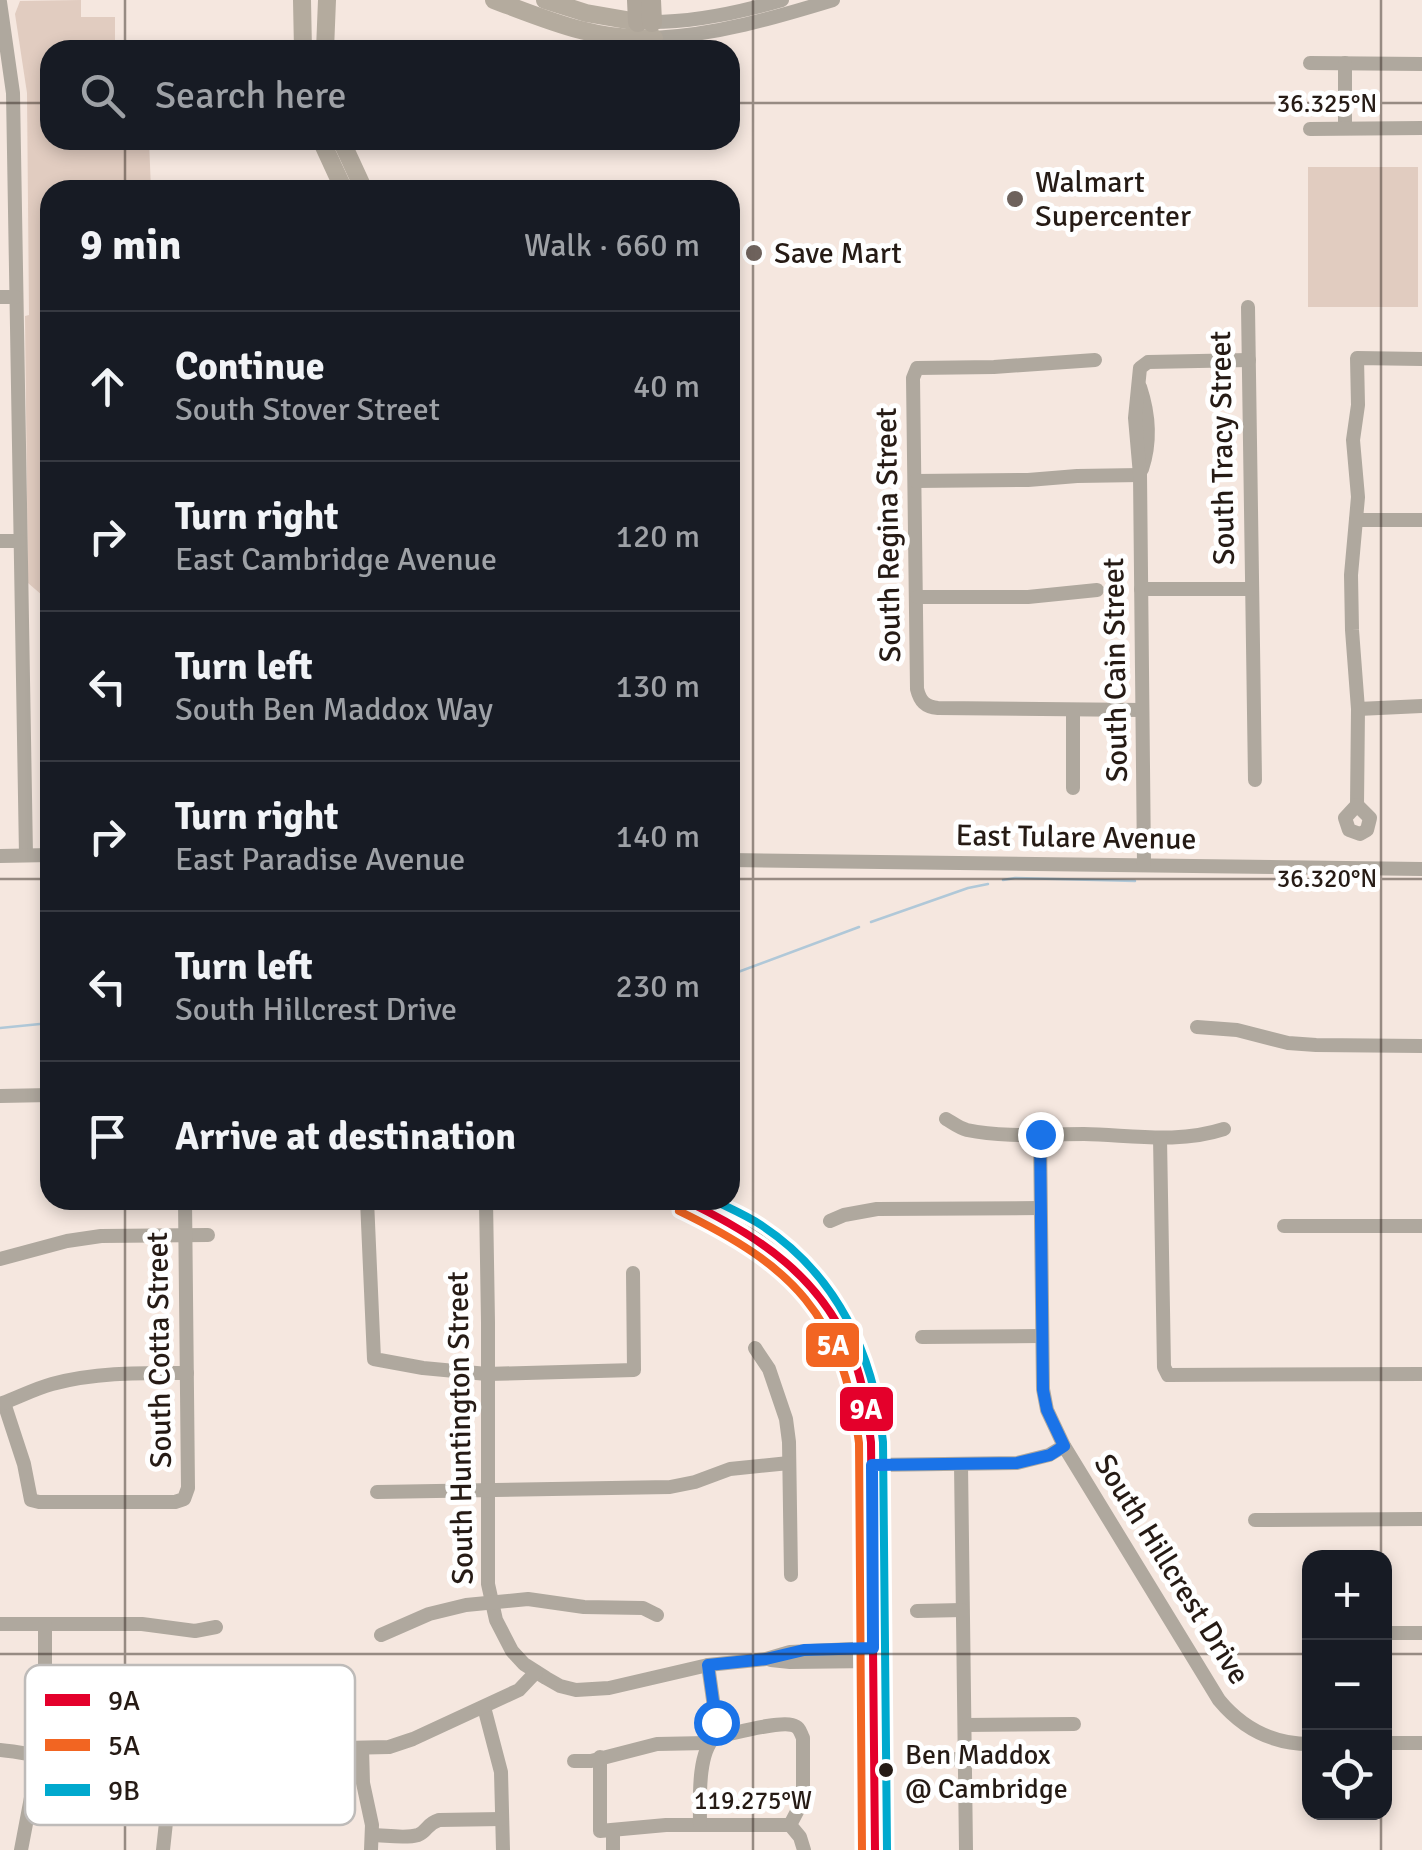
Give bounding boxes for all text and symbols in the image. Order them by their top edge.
search box [40,40,740,150]
icon: search [75,68,130,123]
text: Search here [155,72,347,119]
text: 36.325°N [1277,88,1377,119]
place label: Walmart Supercenter [1035,164,1191,235]
marker: Walmart Supercenter [1004,188,1026,210]
text: 9 min [80,220,181,271]
text: Walk · 660 m [524,226,700,265]
place label: Save Mart [774,235,902,272]
marker: Save Mart [743,242,765,264]
street label: South Tracy Street [1202,331,1243,565]
text: Continue [175,343,325,390]
icon: ahead [80,359,135,414]
text: 40 m [633,367,700,406]
text: South Stover Street [175,390,440,429]
street label: South Regina Street [868,407,909,663]
text: Turn right [175,493,339,540]
icon: right [80,509,135,564]
text: 120 m [616,517,700,556]
text: East Cambridge Avenue [175,540,497,579]
street label: South Cain Street [1095,557,1136,783]
text: Turn left [175,643,313,690]
icon: left [80,659,135,714]
text: 130 m [616,667,700,706]
text: South Ben Maddox Way [175,690,493,729]
text: Turn right [175,793,339,840]
icon: right [80,809,135,864]
text: 140 m [616,817,700,856]
street label: East Tulare Avenue [955,817,1197,858]
text: East Paradise Avenue [175,840,465,879]
text: 36.320°N [1277,863,1377,894]
text: Turn left [175,943,313,990]
icon: left [80,959,135,1014]
text: 230 m [616,967,700,1006]
text: South Hillcrest Drive [175,990,457,1029]
icon: arrive [80,1109,135,1164]
route end [1018,1112,1064,1158]
text: Arrive at destination [175,1113,516,1160]
street label: South Cotta Street [139,1232,180,1468]
street label: South Huntington Street [439,1271,482,1585]
line badge: 5A [804,1321,861,1369]
text: 5A [817,1329,850,1363]
line badge: 9A [838,1385,895,1433]
text: 9A [850,1393,883,1427]
street label: South Hillcrest Drive [1086,1447,1257,1691]
map controls [1302,1550,1392,1820]
button: + [1302,1550,1392,1640]
button: − [1302,1640,1392,1730]
legend [25,1665,355,1825]
text: 9A [108,1684,140,1718]
route start [694,1700,740,1746]
text: 5A [108,1729,140,1763]
button: locate [1302,1730,1392,1820]
place label: Ben Maddox @ Cambridge [905,1738,1068,1806]
marker: Ben Maddox @ Cambridge [876,1760,896,1780]
text: 9B [108,1774,140,1808]
text: 119.275°W [694,1785,812,1816]

